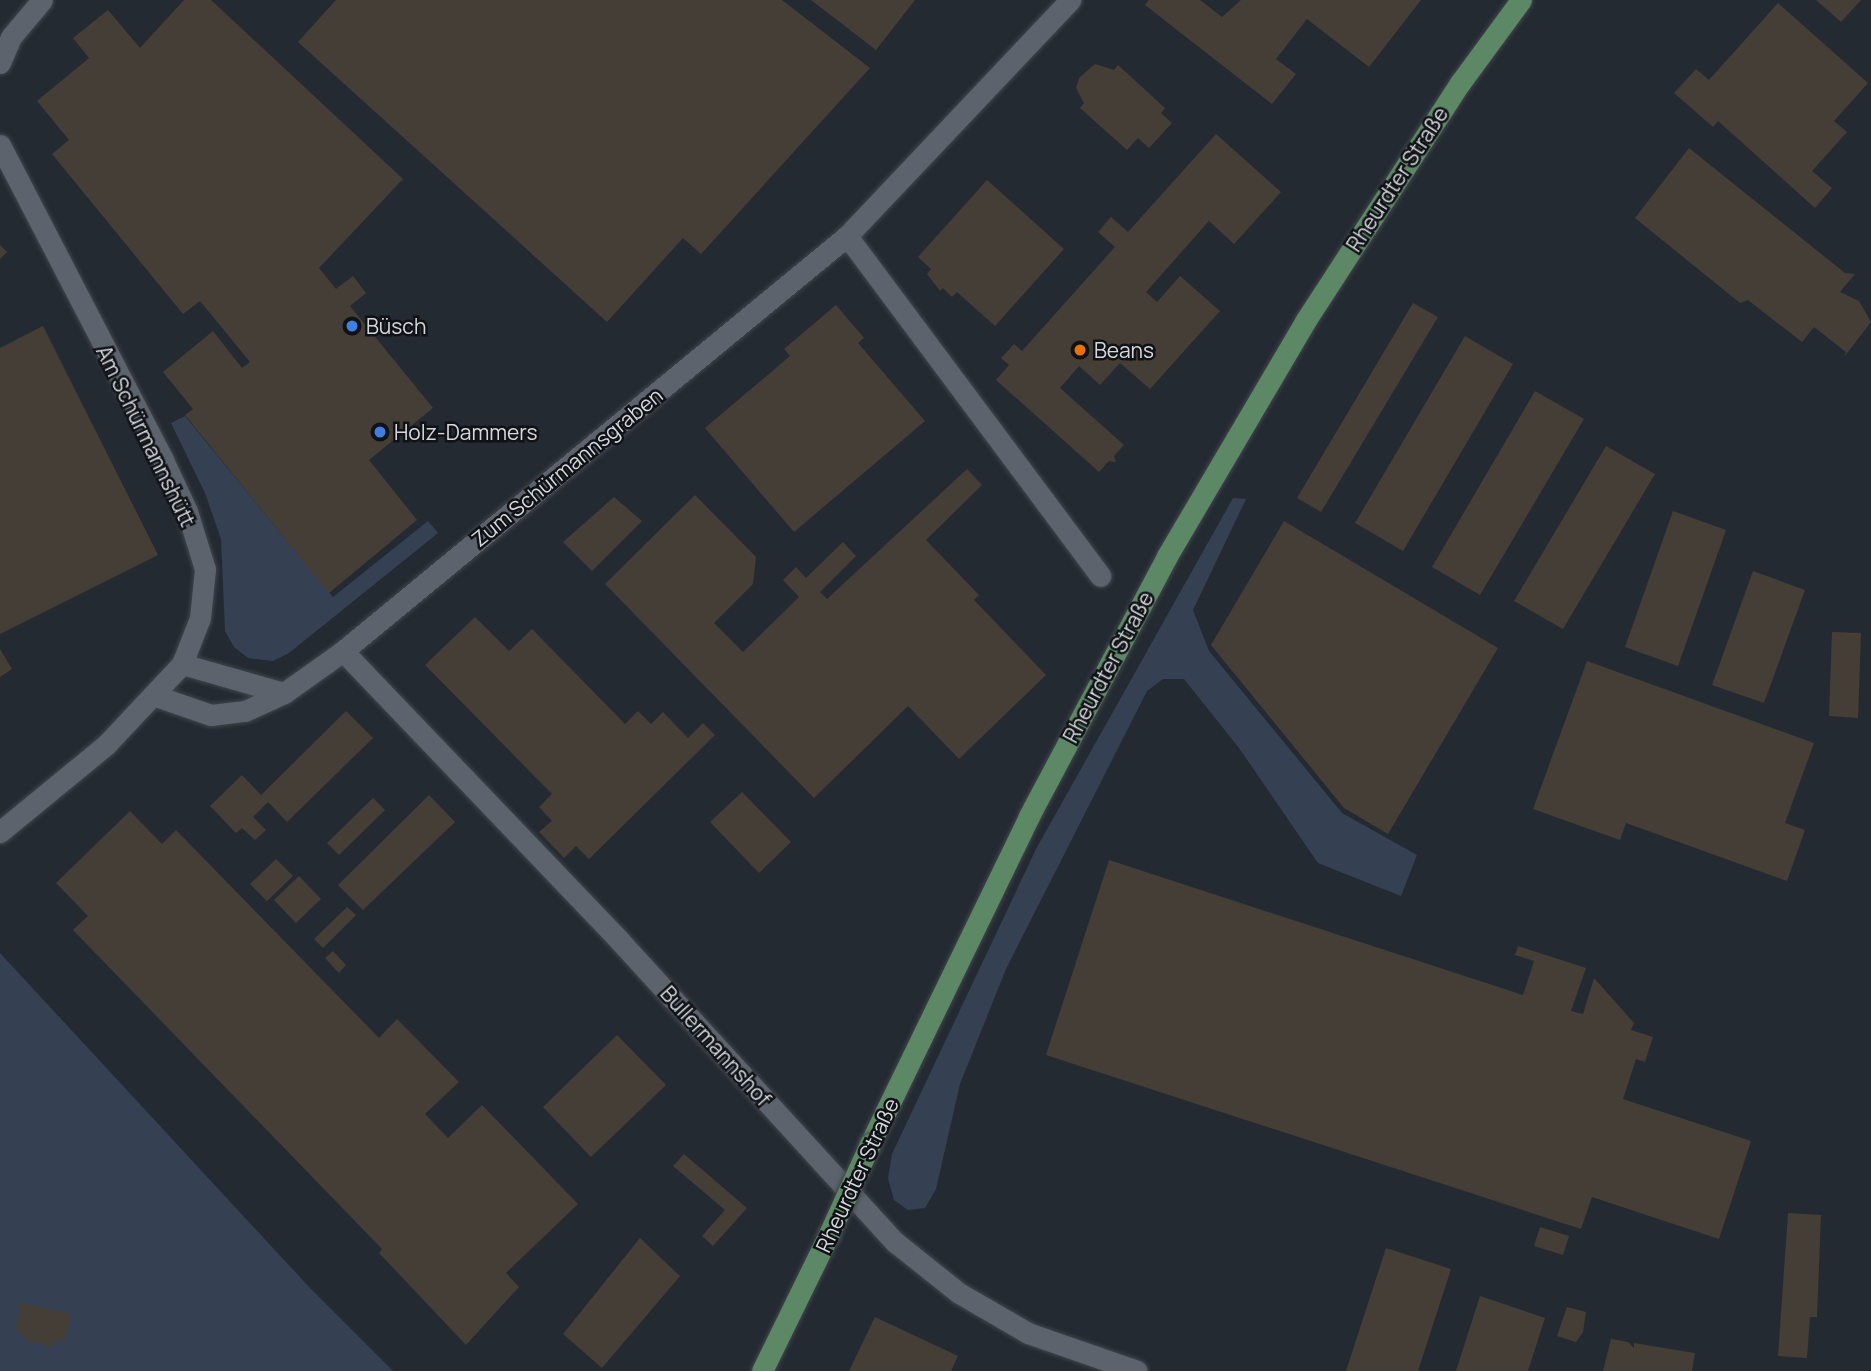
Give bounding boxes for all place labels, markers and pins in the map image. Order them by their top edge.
place label: Büsch [366,313,426,339]
marker: Büsch [344,318,360,334]
place label: Beans [1094,337,1154,363]
marker: Beans [1072,342,1088,358]
place label: Holz-Dammers [394,419,537,445]
marker: Holz-Dammers [372,424,388,440]

